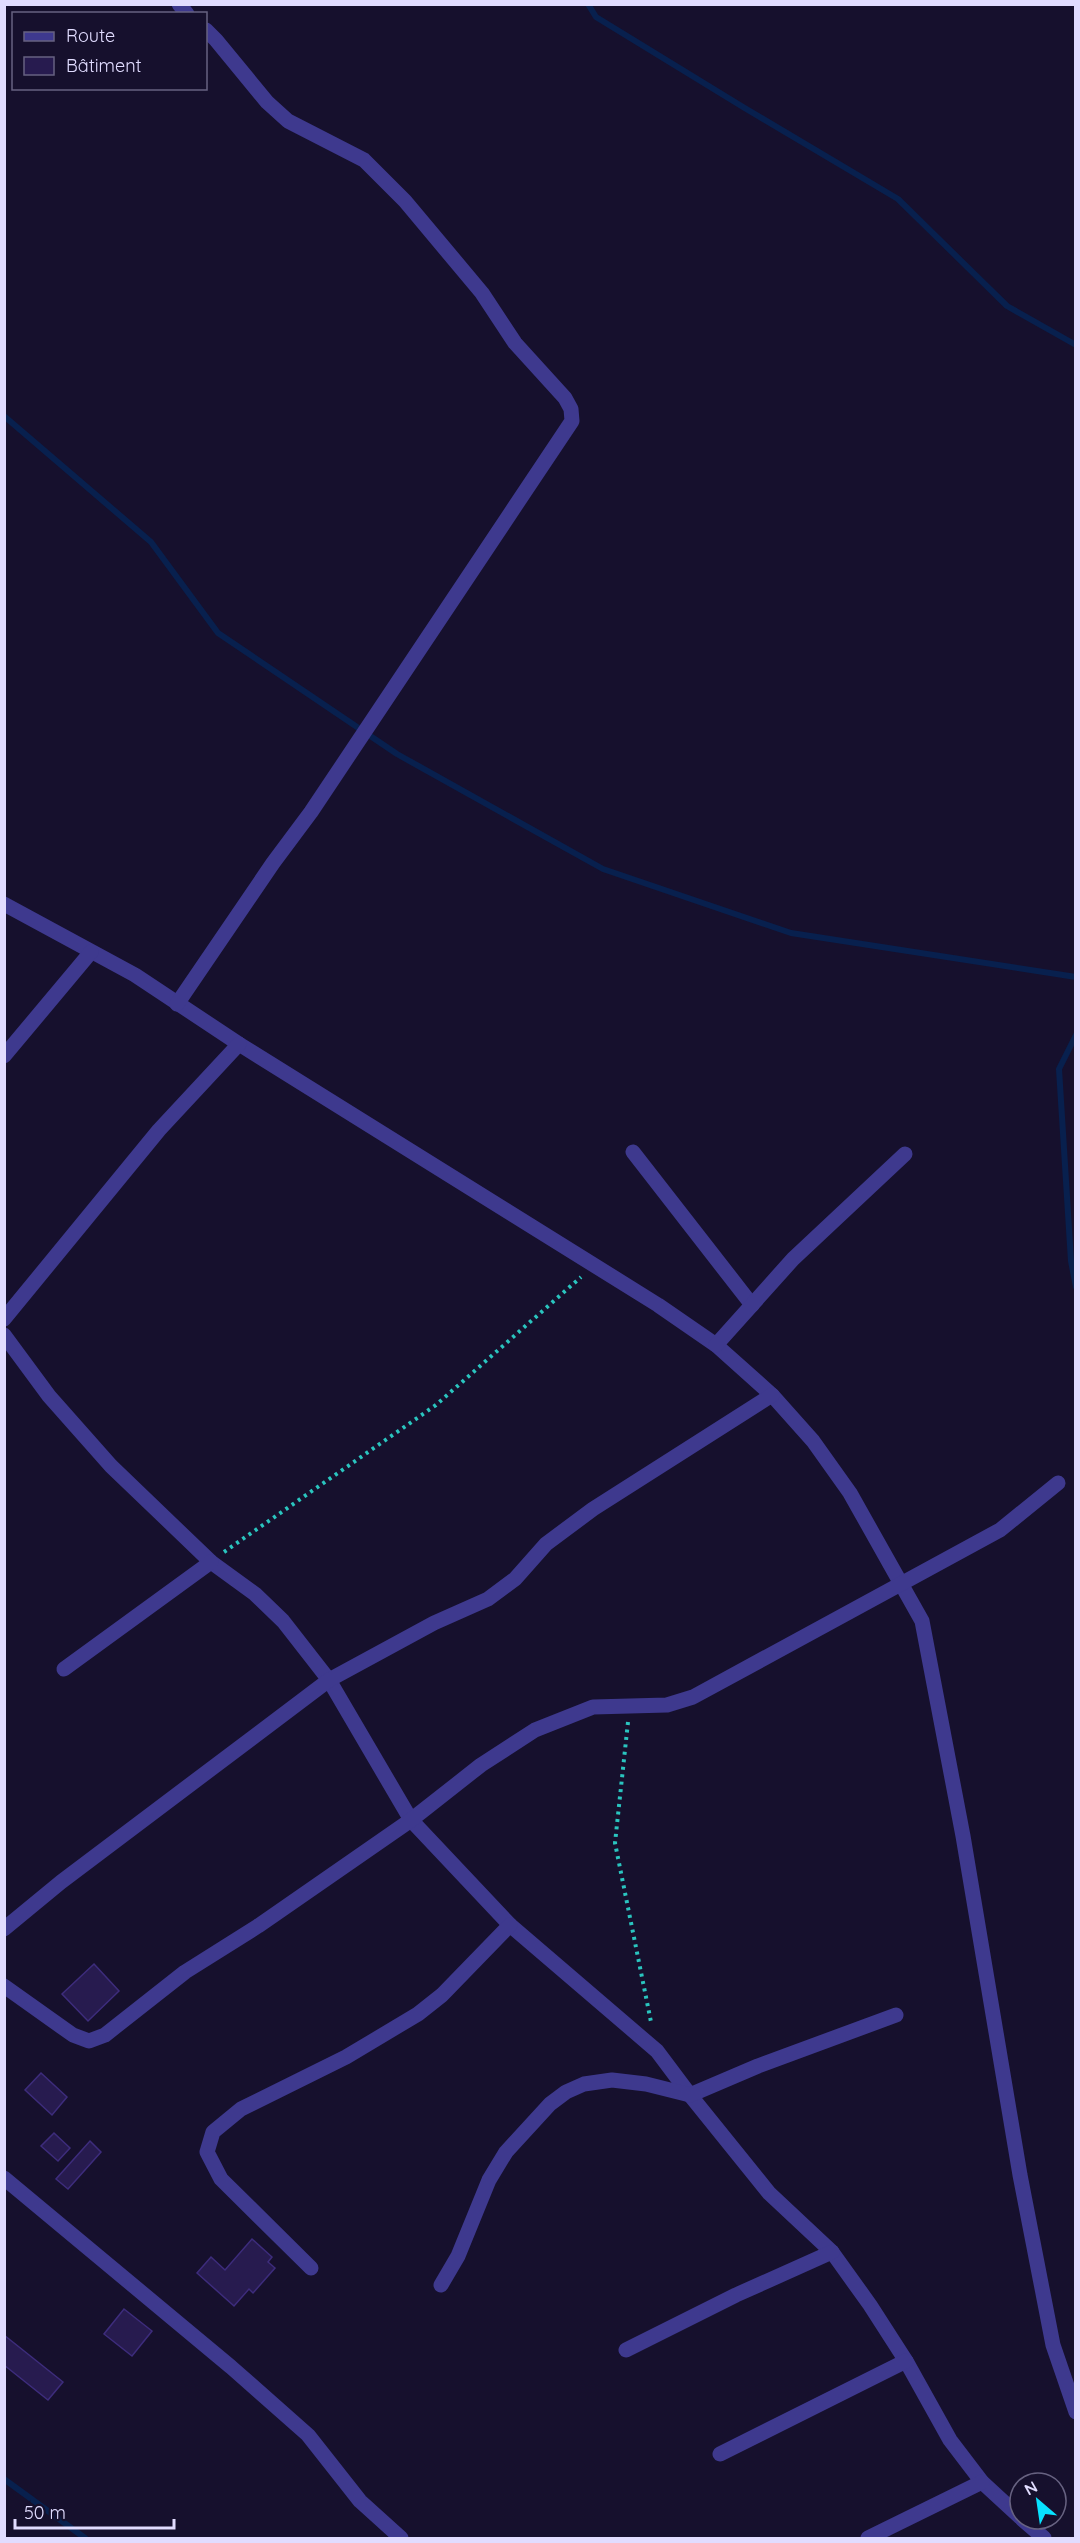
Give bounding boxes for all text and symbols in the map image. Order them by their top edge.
legend [12,12,207,90]
text: Route [66,24,115,47]
text: Bâtiment [66,54,142,77]
north arrow [1008,2471,1068,2531]
text: N [1021,2476,1041,2499]
scale bar [15,2492,174,2530]
text: 50 m [24,2501,66,2524]

